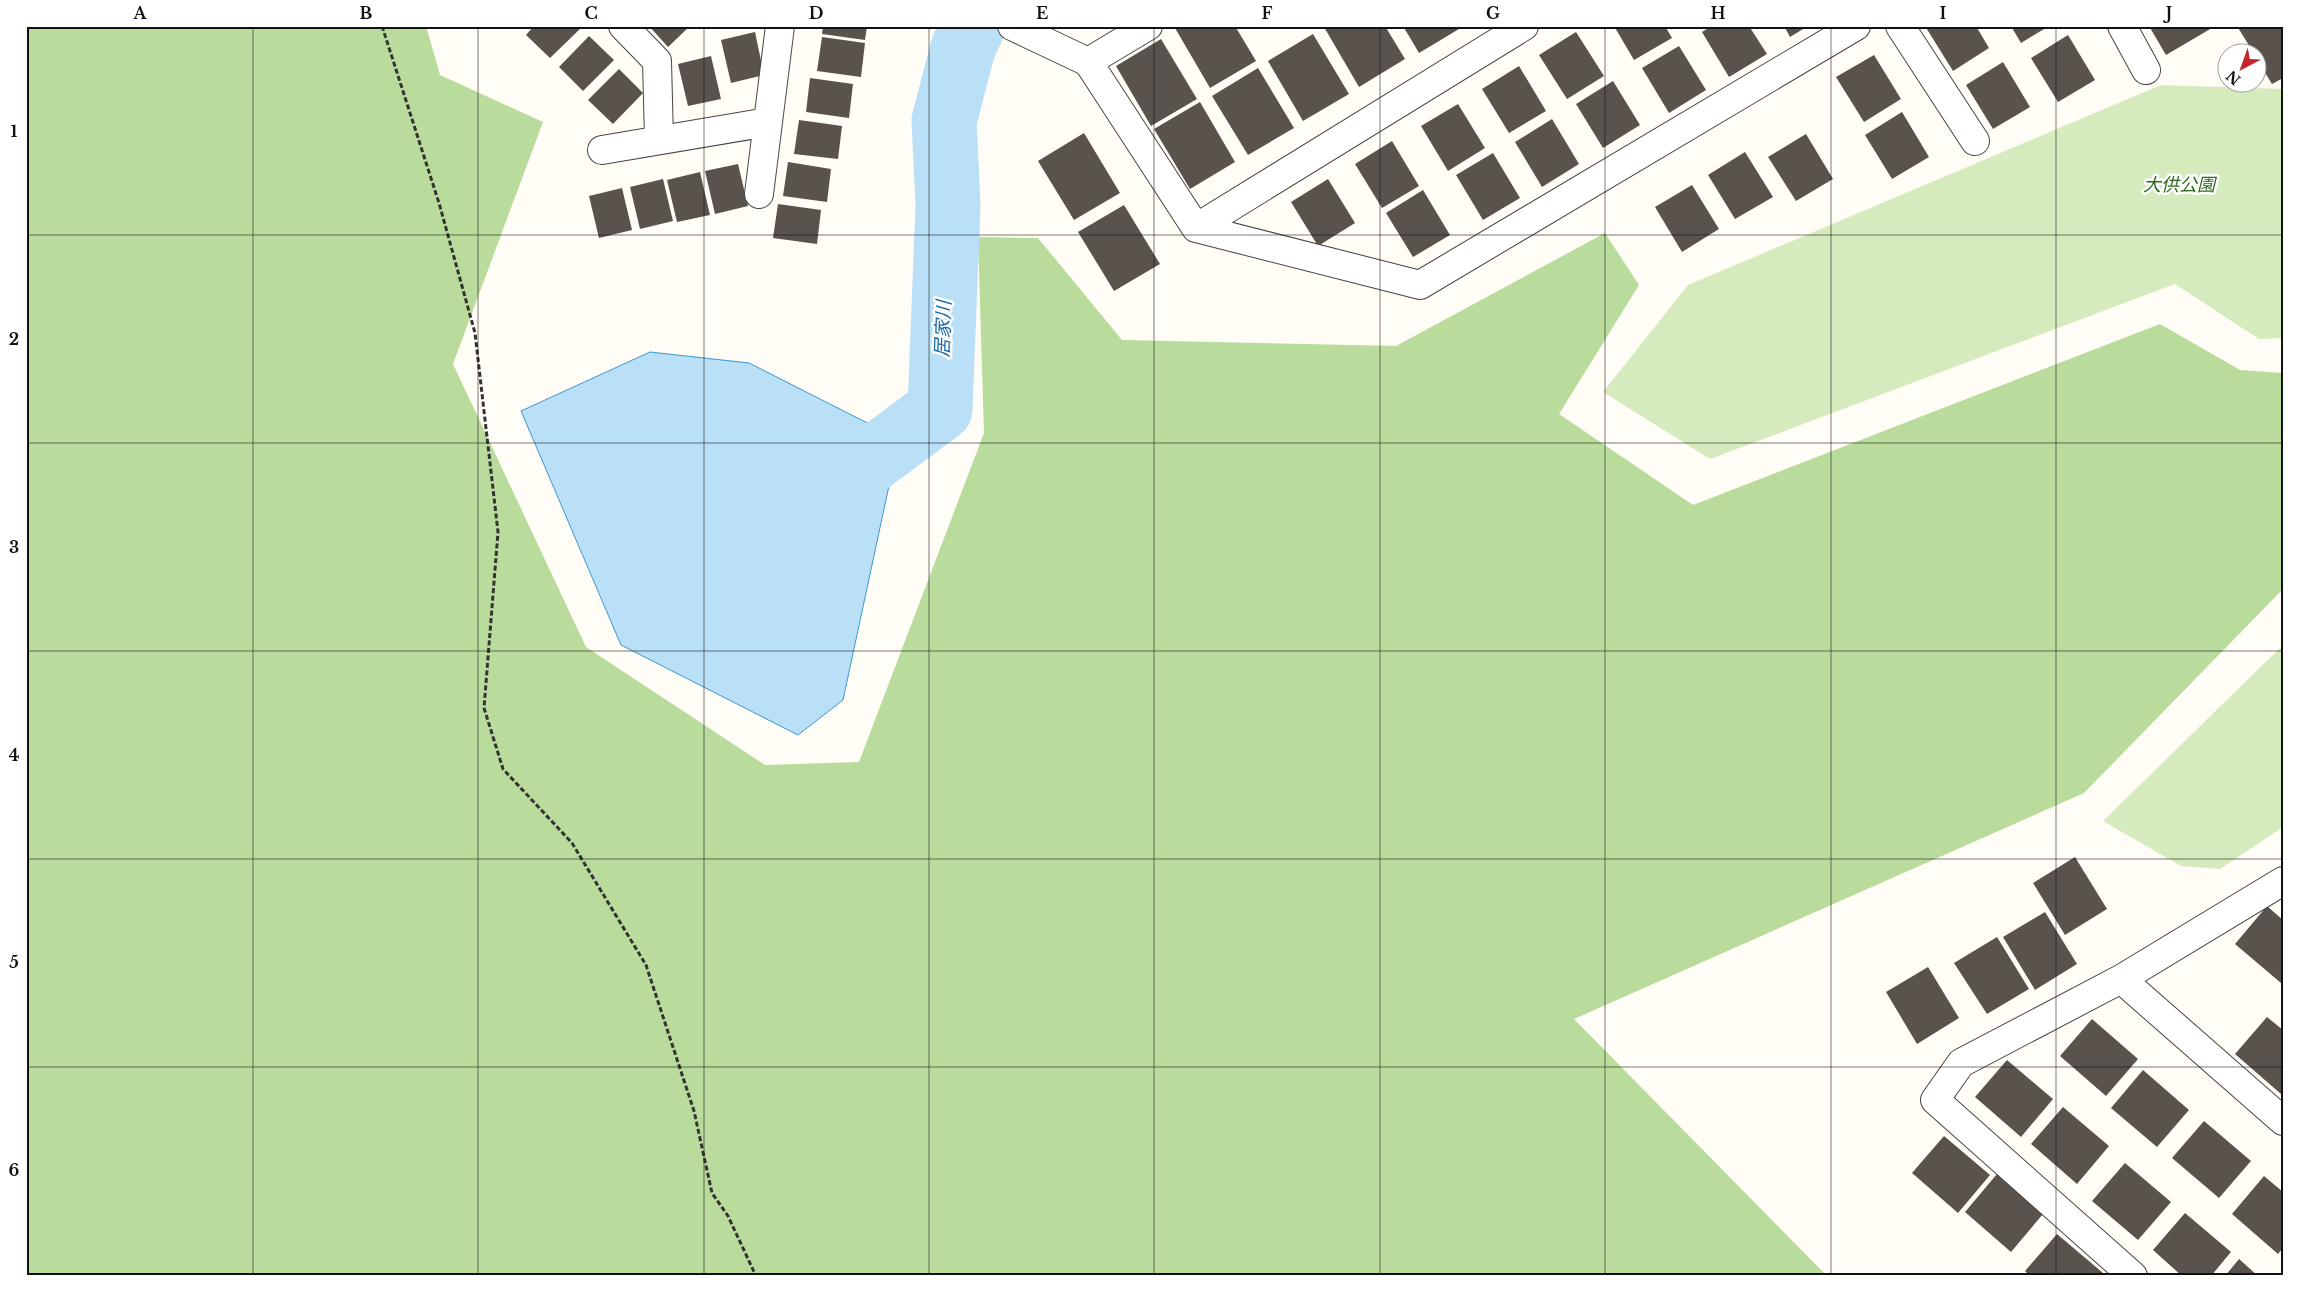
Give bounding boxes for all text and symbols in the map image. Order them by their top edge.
text: A [133,3,148,23]
text: B [360,3,373,23]
text: C [584,3,598,23]
text: D [809,3,823,23]
text: E [1036,3,1048,23]
text: F [1261,3,1273,23]
text: G [1486,3,1500,23]
text: H [1710,3,1726,23]
text: I [1940,3,1947,23]
text: J [2163,3,2172,23]
north arrow [2216,42,2266,92]
text: N [2223,67,2244,89]
text: 1 [11,121,18,141]
park label: 大供公園 [2143,174,2218,196]
water label: 居家川 [931,298,956,358]
text: 2 [9,329,19,349]
text: 3 [9,537,19,557]
text: 4 [9,745,19,765]
text: 5 [9,952,19,972]
text: 6 [9,1160,20,1180]

